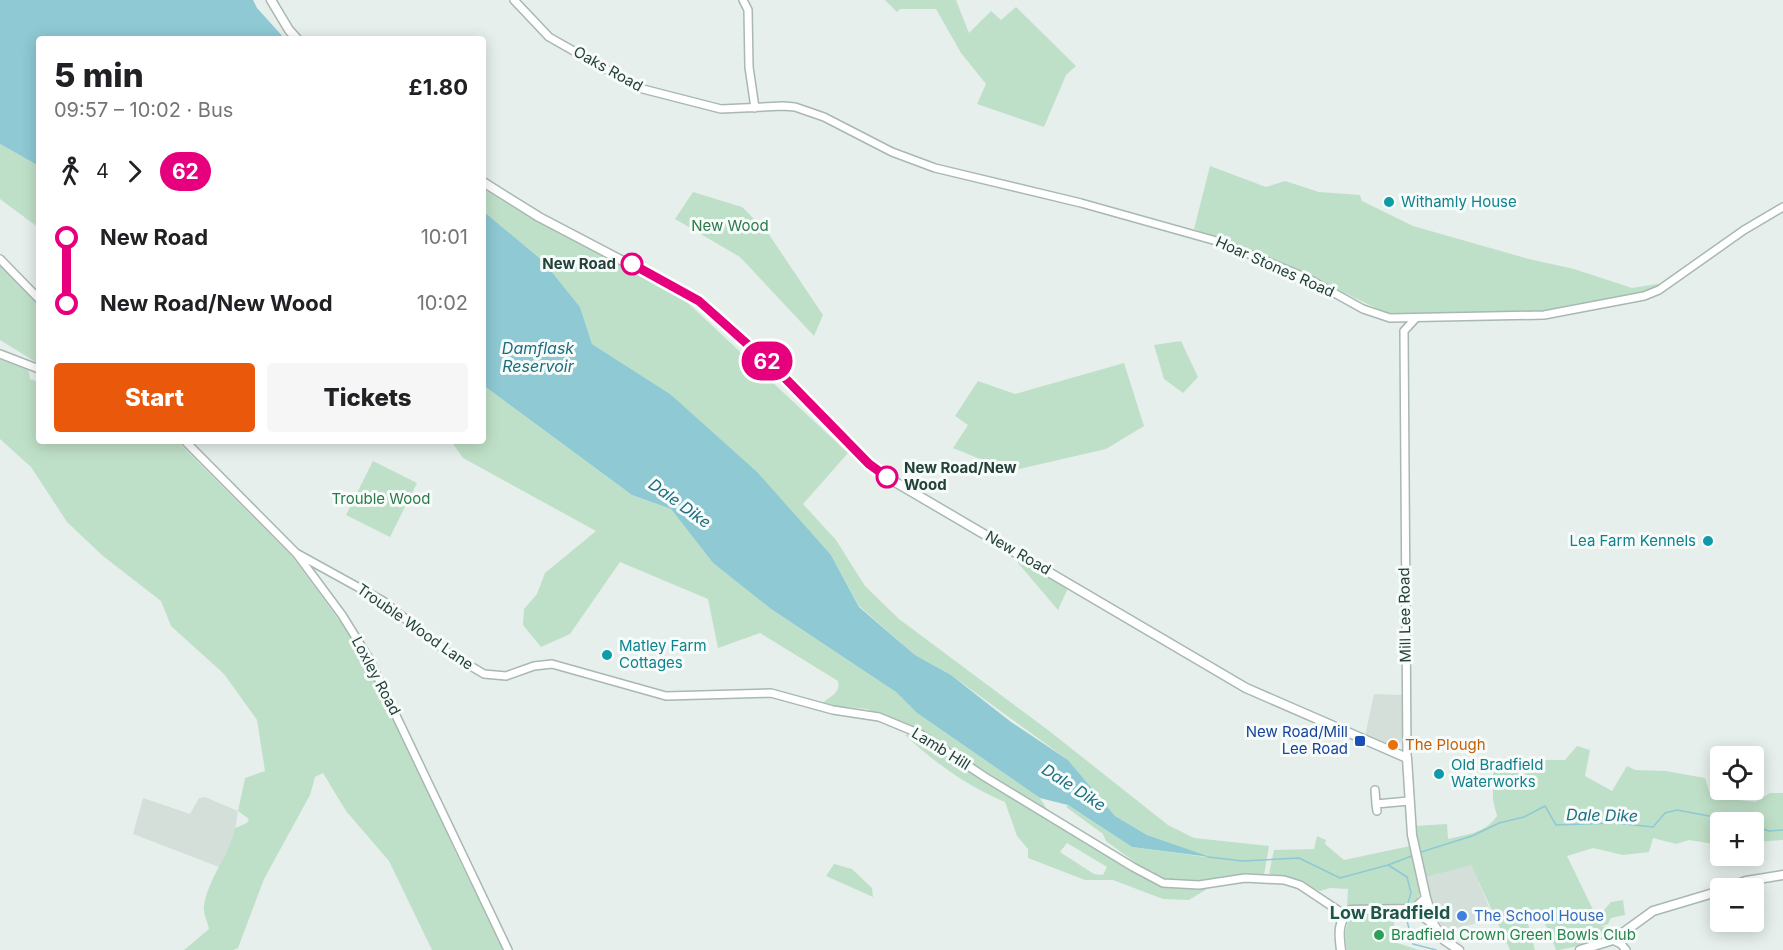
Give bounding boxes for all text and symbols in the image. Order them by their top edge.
street label: Oaks Road [570,42,646,95]
text: 5 min [54,55,144,95]
text: £1.80 [409,74,468,100]
text: 09:57 – 10:02 · Bus [54,98,233,122]
icon: walk [54,155,87,188]
icon: forward [118,155,151,188]
text: 4 [96,159,109,183]
text: 62 [172,159,199,184]
place label: Withamly House [1401,192,1517,211]
marker: Withamly House [1382,195,1396,209]
park label: New Wood [691,216,769,235]
text: New Road [100,224,208,250]
text: 10:01 [421,225,468,249]
street label: Hoar Stones Road [1213,232,1337,301]
marker: New Road [621,253,643,275]
place label: New Road [542,254,616,273]
text: New Road/New Wood [100,290,333,316]
text: 10:02 [417,291,468,315]
water label: Damflask Reservoir [502,338,575,376]
line badge: 62 [740,342,794,380]
text: 62 [754,349,780,374]
button: Start [54,363,255,432]
button: Tickets [267,363,468,432]
place label: New Road/New Wood [904,458,1017,494]
marker: New Road/New Wood [876,466,898,488]
water label: Dale Dike [645,474,715,532]
park label: Trouble Wood [331,489,431,508]
street label: New Road [982,526,1054,579]
place label: Lea Farm Kennels [1570,531,1696,550]
marker: Lea Farm Kennels [1701,534,1715,548]
street label: Mill Lee Road [1394,567,1415,663]
street label: Trouble Wood Lane [353,579,477,674]
street label: Loxley Road [348,633,405,718]
place label: Matley Farm Cottages [619,636,707,672]
marker: Matley Farm Cottages [600,648,614,662]
place label: New Road/Mill Lee Road [1246,722,1348,758]
street label: Lamb Hill [908,723,974,774]
marker: New Road/Mill Lee Road [1353,734,1367,748]
place label: The Plough [1405,735,1486,754]
marker: The Plough [1386,738,1400,752]
map controls [1710,746,1764,932]
button: locate [1710,746,1764,800]
place label: Old Bradfield Waterworks [1451,755,1543,791]
water label: Dale Dike [1038,759,1110,815]
marker: Old Bradfield Waterworks [1432,767,1446,781]
water label: Dale Dike [1566,804,1638,826]
button: + [1710,812,1764,866]
button: − [1710,878,1764,932]
district label: Low Bradfield [1330,902,1450,923]
place label: The School House [1474,906,1604,925]
marker: The School House [1455,909,1469,923]
place label: Bradfield Crown Green Bowls Club [1391,925,1636,944]
marker: Bradfield Crown Green Bowls Club [1372,928,1386,942]

